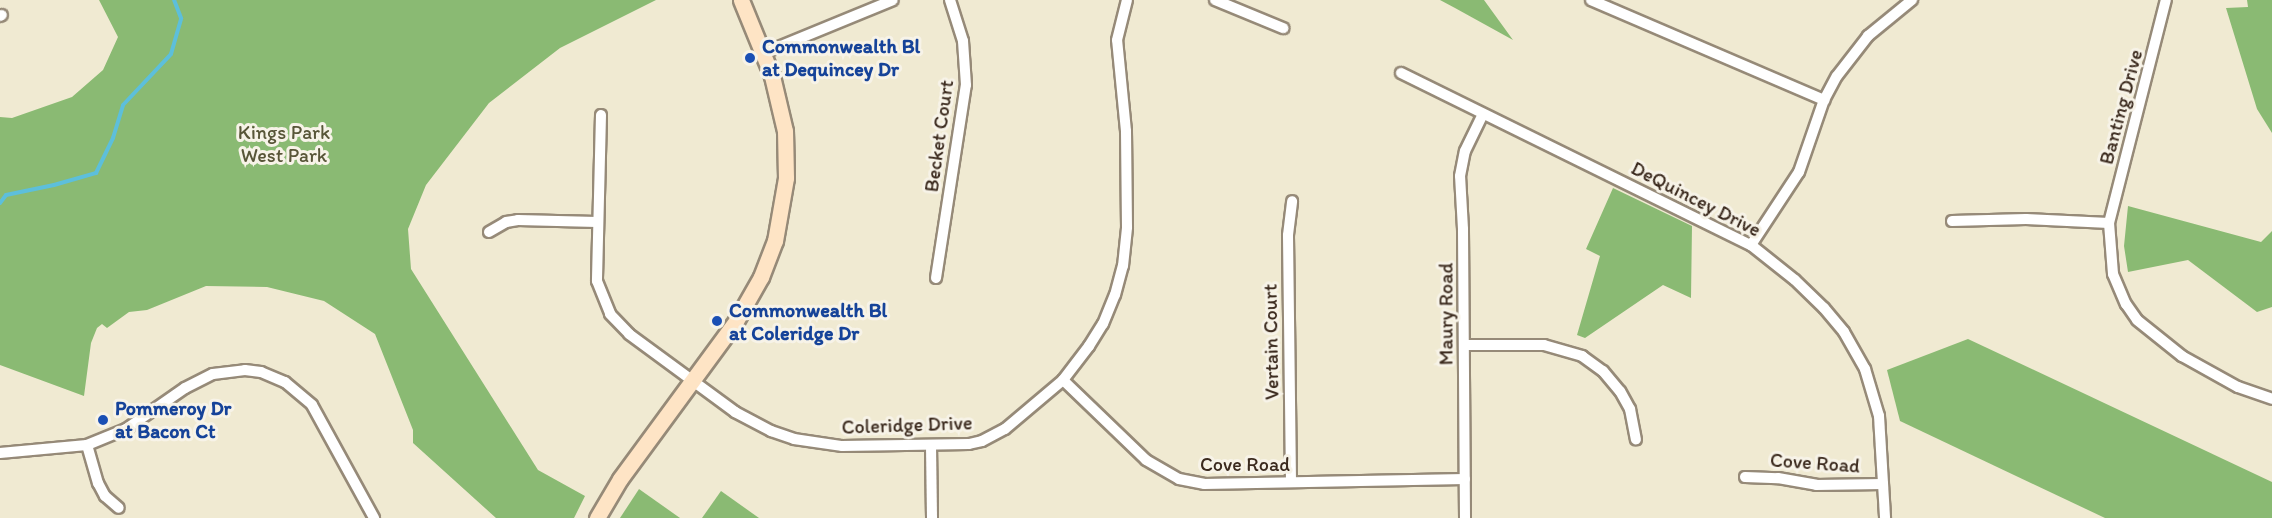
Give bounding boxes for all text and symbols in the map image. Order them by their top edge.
place label: Commonwealth Bl at Dequincey Dr [762,34,920,81]
street label: Banting Drive [2094,47,2148,167]
marker: Commonwealth Bl at Dequincey Dr [743,51,757,65]
street label: Becket Court [919,78,959,194]
park label: Kings Park West Park [238,120,330,167]
street label: DeQuincey Drive [1627,156,1765,242]
street label: Maury Road [1434,263,1458,365]
street label: Vertain Court [1258,284,1284,400]
place label: Commonwealth Bl at Coleridge Dr [729,298,887,345]
marker: Commonwealth Bl at Coleridge Dr [710,314,724,328]
place label: Pommeroy Dr at Bacon Ct [115,396,232,443]
street label: Coleridge Drive [841,411,973,439]
marker: Pommeroy Dr at Bacon Ct [96,413,110,427]
street label: Cove Road [1770,448,1860,478]
street label: Cove Road [1200,452,1290,476]

